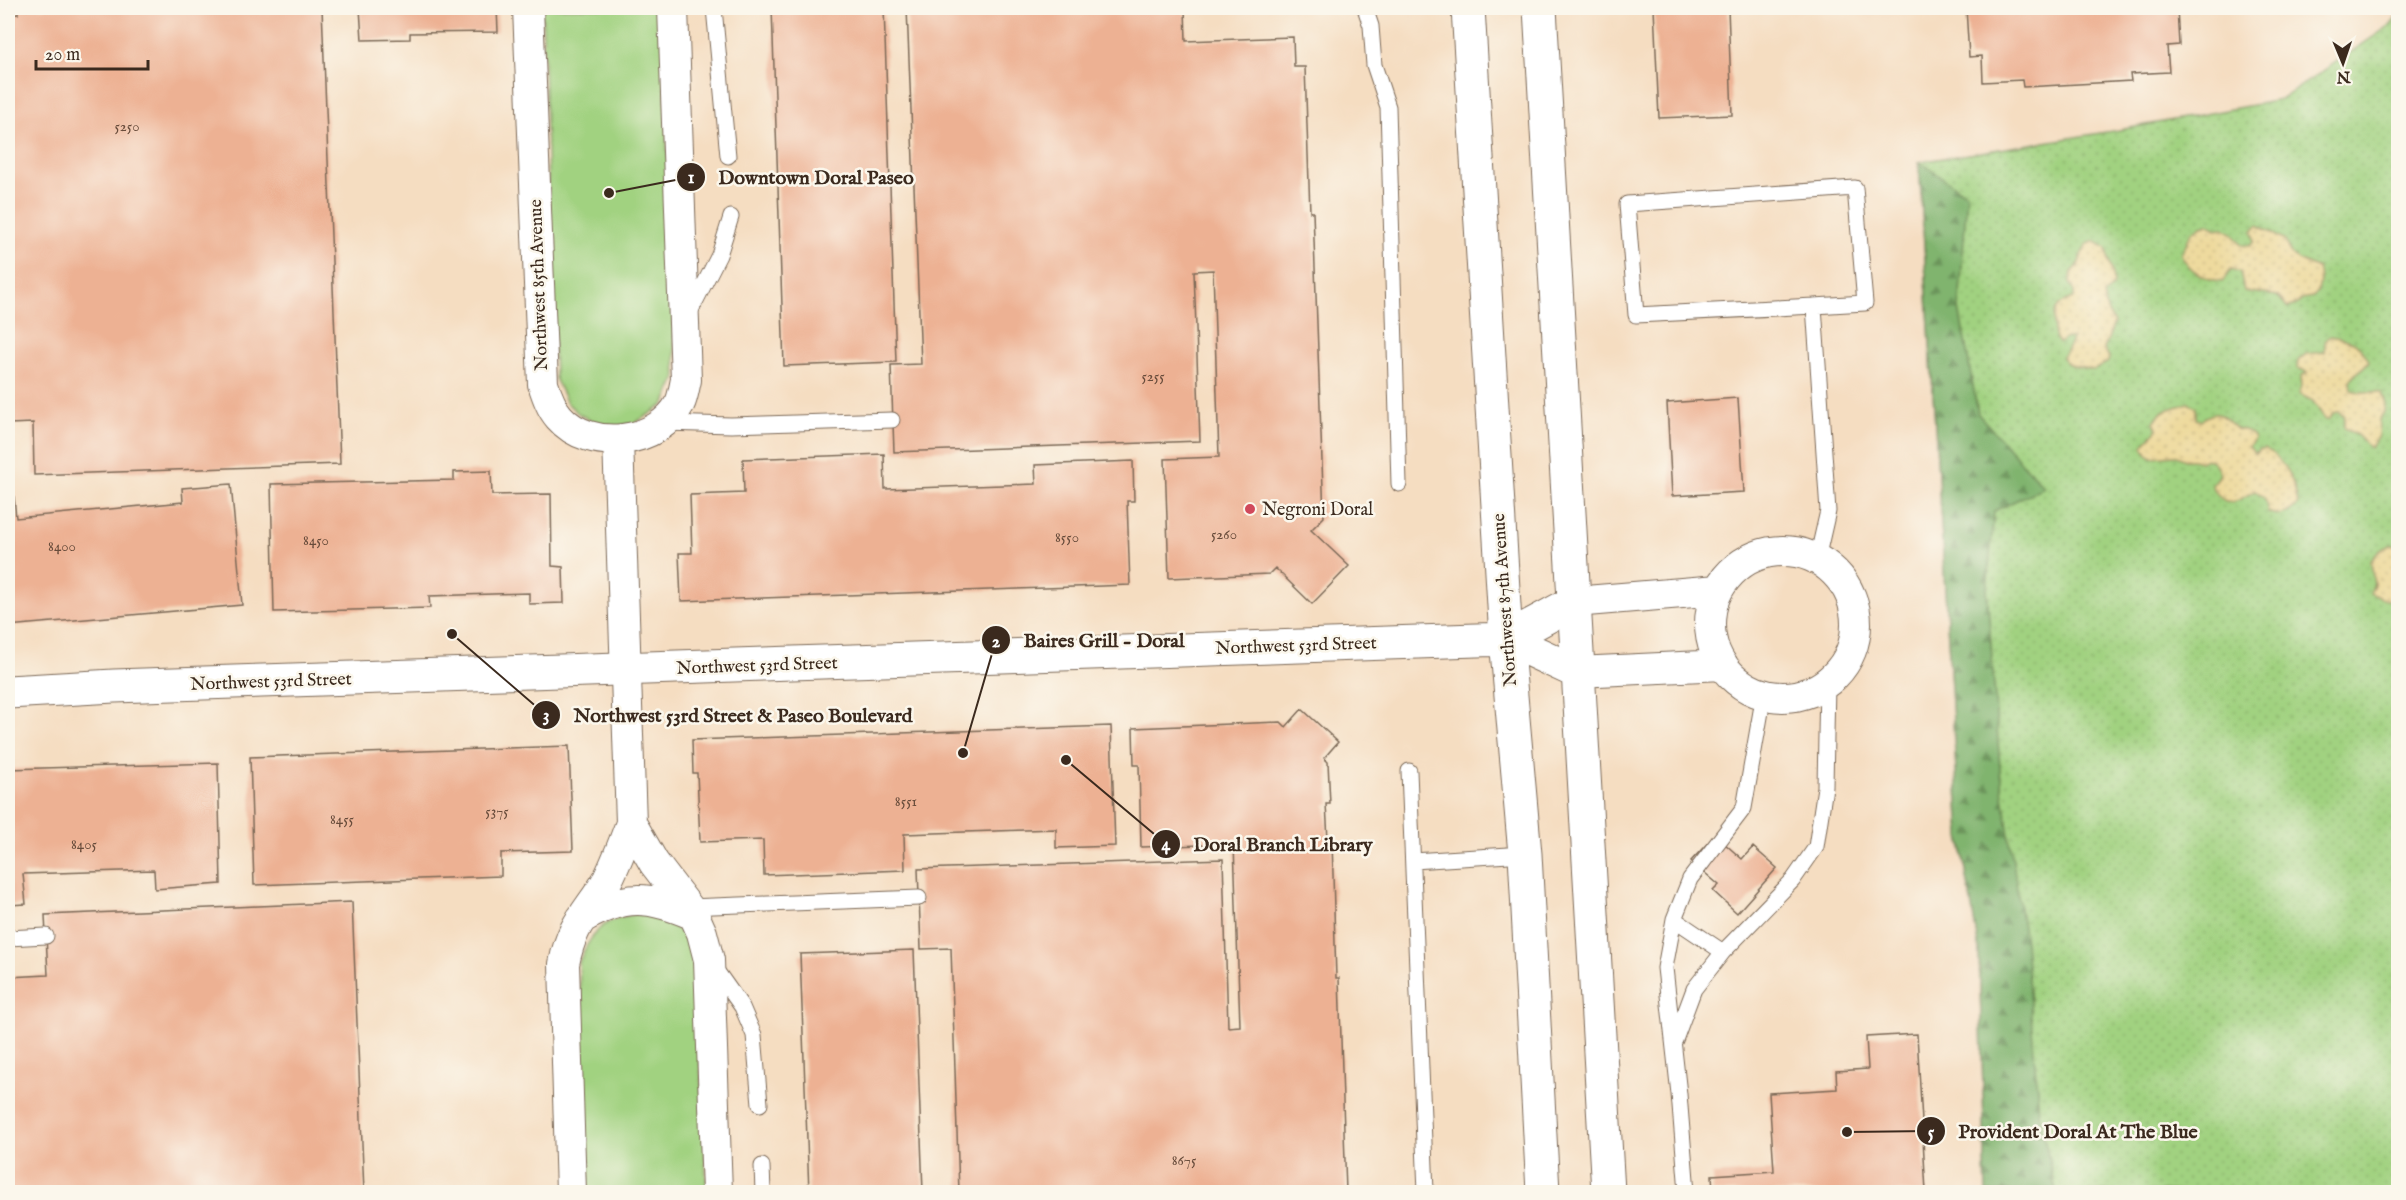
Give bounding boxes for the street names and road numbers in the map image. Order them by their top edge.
street label: Northwest 85th Avenue [525,199,554,371]
street label: Northwest 87th Avenue [1488,513,1523,687]
street label: Northwest 53rd Street [1215,632,1377,661]
street label: Northwest 53rd Street [676,652,838,681]
street label: Northwest 53rd Street [190,668,352,697]

